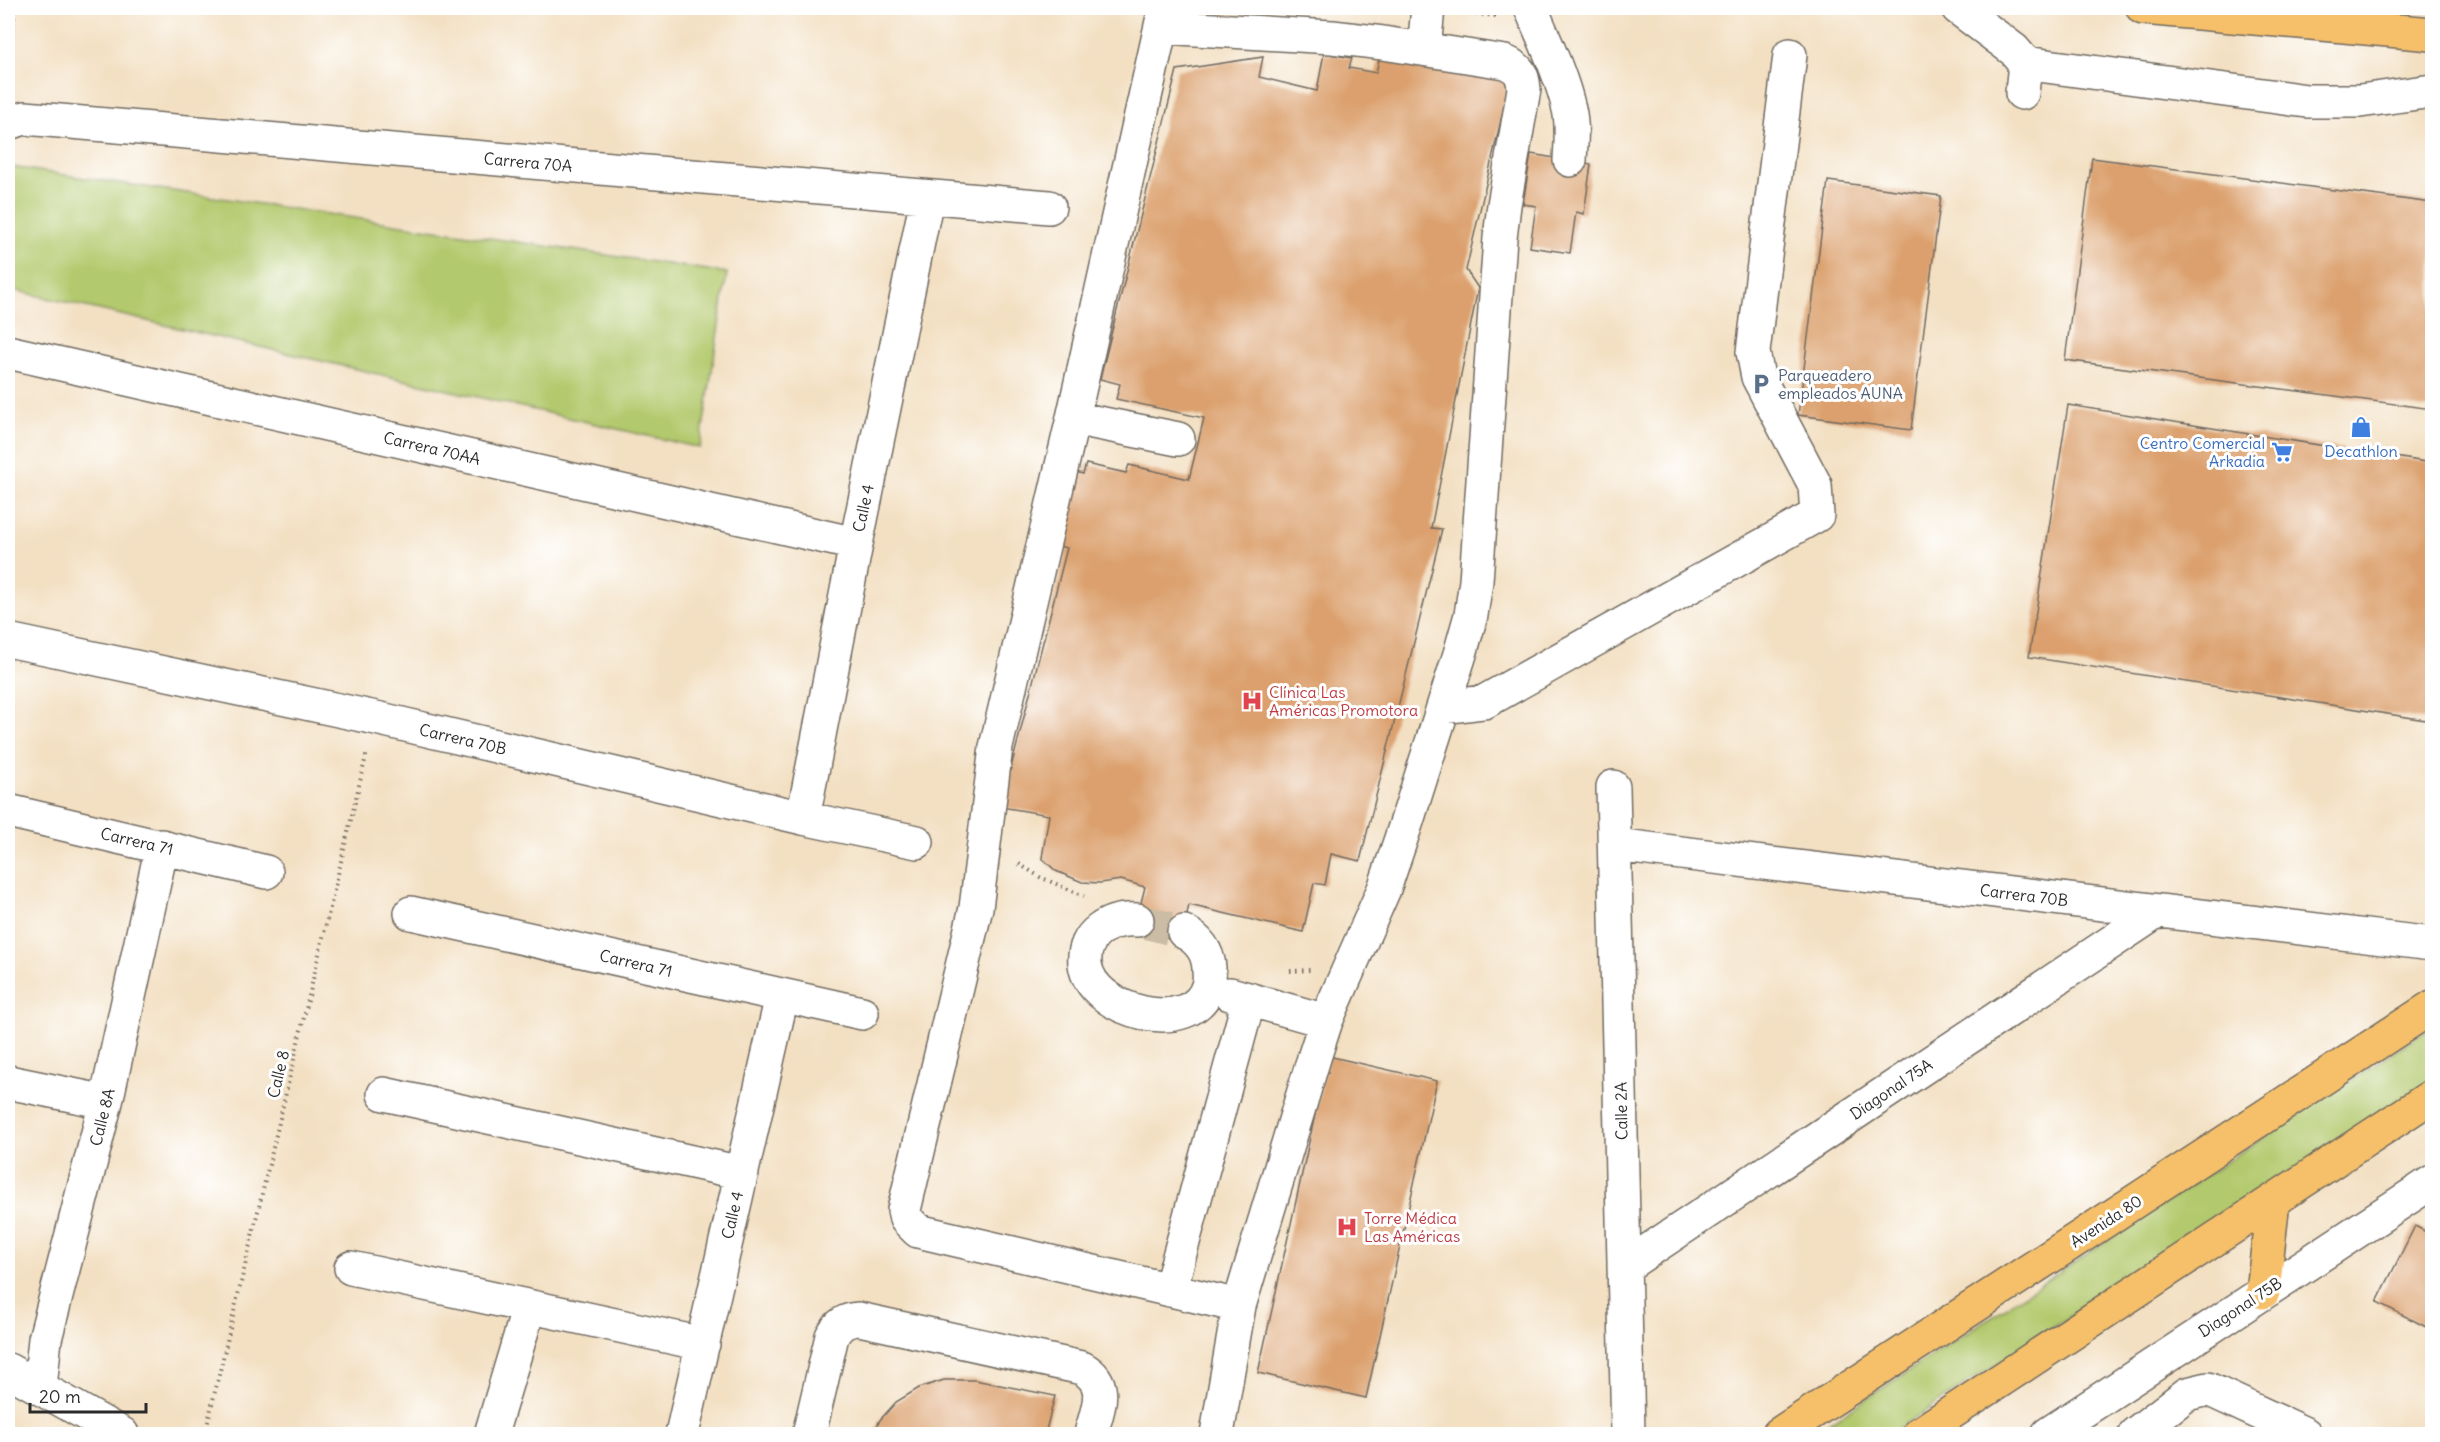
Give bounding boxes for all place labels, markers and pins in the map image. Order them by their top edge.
place label: Parqueadero empleados AUNA [1778,365,1903,403]
parking icon: Parqueadero empleados AUNA [1749,372,1773,396]
shop icon: Decathlon [2349,415,2373,439]
place label: Centro Comercial Arkadia [2140,433,2265,471]
supermarket icon: Centro Comercial Arkadia [2270,440,2294,464]
place label: Decathlon [2324,441,2398,461]
place label: Clínica Las Américas Promotora [1269,682,1418,720]
hospital icon: Clínica Las Américas Promotora [1240,689,1264,713]
place label: Torre Médica Las Américas [1364,1208,1460,1246]
hospital icon: Torre Médica Las Américas [1335,1215,1359,1239]

